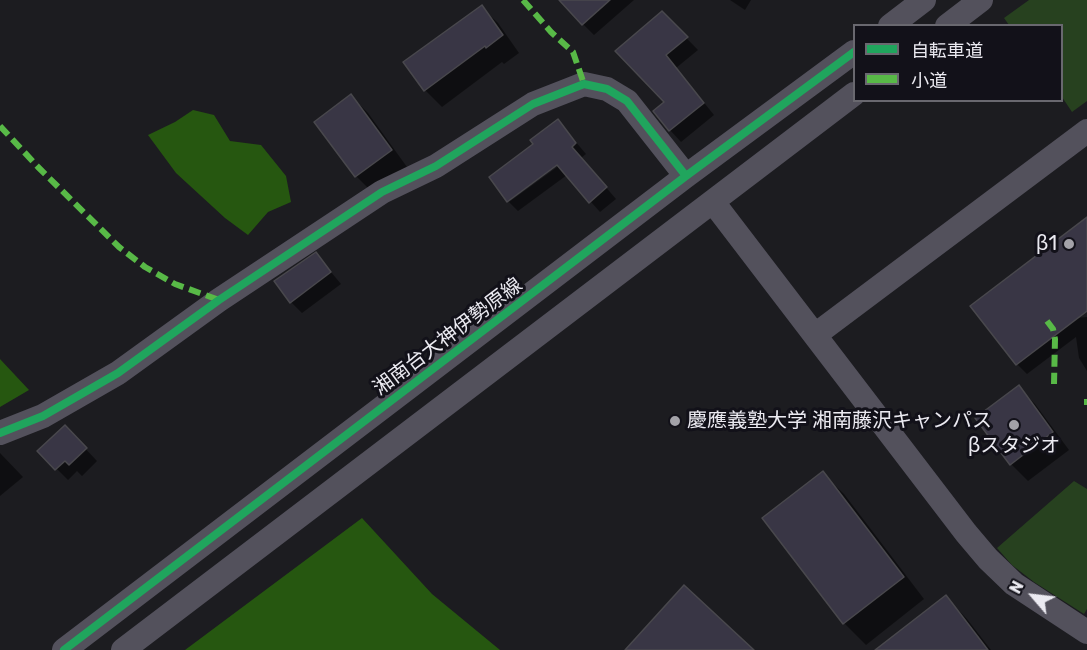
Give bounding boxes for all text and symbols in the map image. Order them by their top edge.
legend [853,24,1063,102]
text: 自転車道 [911,40,983,62]
text: 小道 [911,70,947,92]
place label: β1 [1036,232,1057,256]
marker: β1 [1062,237,1076,251]
street label: 湘南台大神伊勢原線 [369,273,527,401]
place label: 慶應義塾大学 湘南藤沢キャンパス [687,409,992,433]
marker: 慶應義塾大学 湘南藤沢キャンパス [668,414,682,428]
marker: βスタジオ [1007,418,1021,432]
place label: βスタジオ [968,434,1060,458]
north arrow [1003,566,1063,626]
text: N [1006,578,1028,597]

